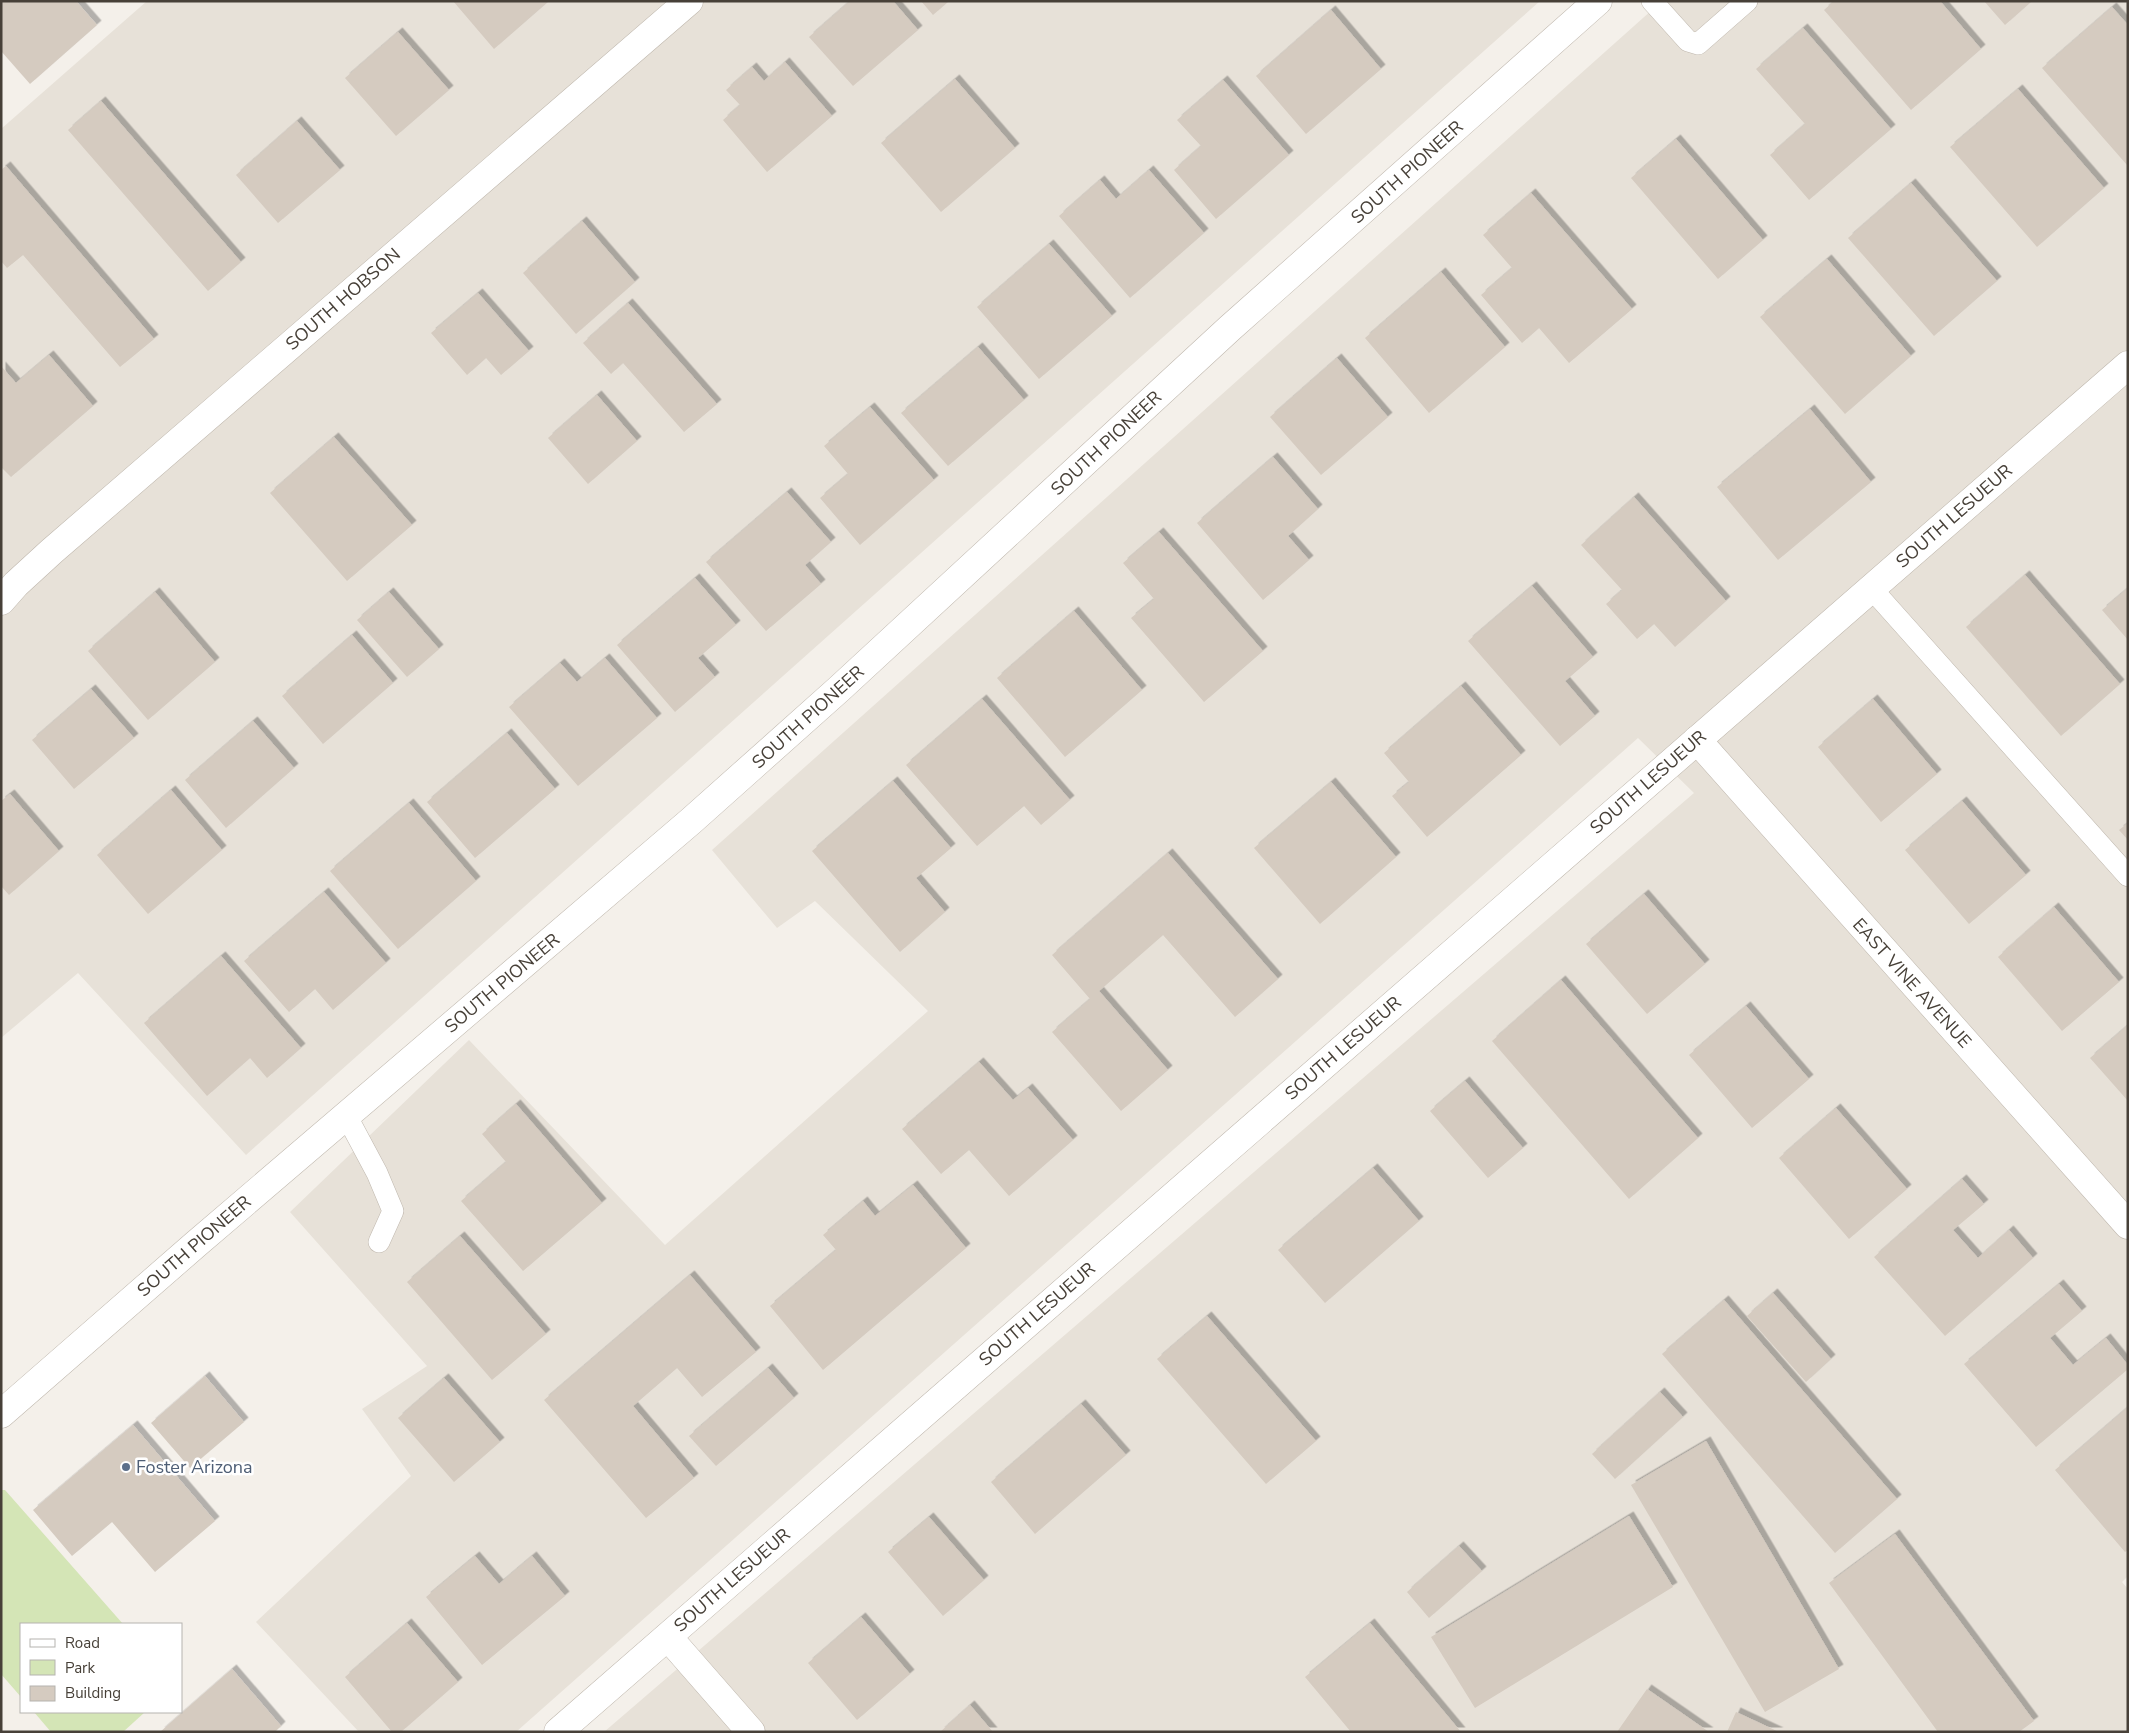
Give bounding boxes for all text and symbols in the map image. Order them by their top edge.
street label: SOUTH PIONEER [1346,115,1468,229]
street label: SOUTH HOBSON [280,242,406,356]
street label: SOUTH PIONEER [1045,385,1167,501]
street label: SOUTH LESUEUR [1891,459,2017,573]
street label: SOUTH PIONEER [747,660,869,774]
street label: SOUTH LESUEUR [1585,725,1711,839]
street label: EAST VINE AVENUE [1847,913,1977,1053]
street label: SOUTH PIONEER [439,928,565,1038]
street label: SOUTH LESUEUR [1280,991,1406,1105]
street label: SOUTH PIONEER [132,1190,256,1302]
street label: SOUTH LESUEUR [974,1257,1100,1371]
place label: Foster Arizona [136,1455,253,1479]
marker: Foster Arizona [120,1461,132,1473]
street label: SOUTH LESUEUR [669,1523,795,1637]
legend [20,1623,182,1713]
text: Road [65,1633,100,1653]
text: Park [65,1658,95,1678]
text: Building [65,1683,121,1703]

